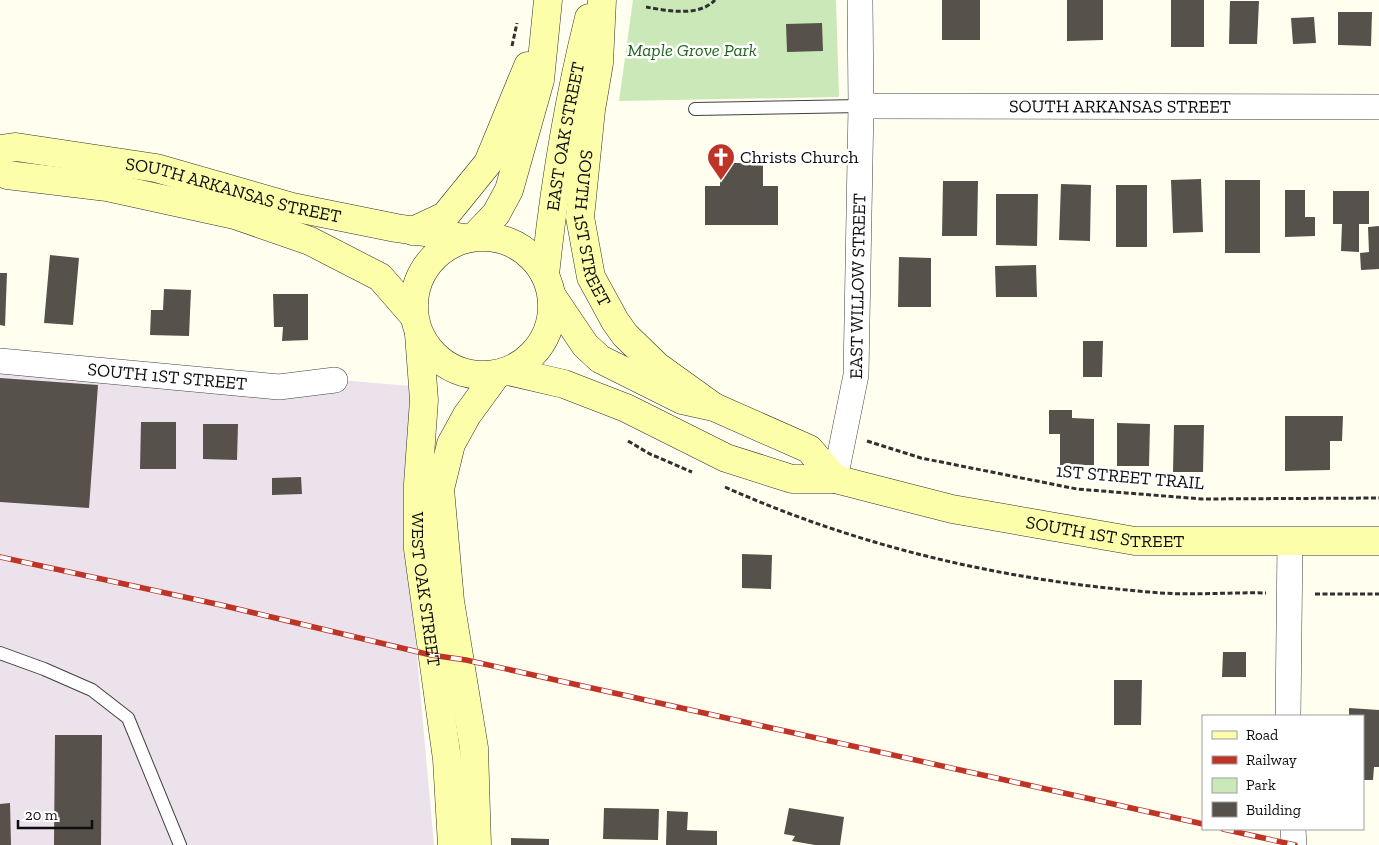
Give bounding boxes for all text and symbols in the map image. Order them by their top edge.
park label: Maple Grove Park [627,39,757,61]
street label: EAST OAK STREET [542,60,589,212]
street label: SOUTH ARKANSAS STREET [1009,95,1231,118]
church icon: Christs Church [706,142,736,181]
place label: Christs Church [740,146,859,168]
street label: SOUTH 1ST STREET [569,149,616,310]
street label: SOUTH ARKANSAS STREET [124,153,343,228]
street label: EAST WILLOW STREET [845,193,870,379]
street label: SOUTH 1ST STREET [87,358,248,395]
street label: 1ST STREET TRAIL [1055,460,1205,494]
street label: SOUTH 1ST STREET [1024,511,1184,552]
street label: WEST OAK STREET [407,512,445,668]
legend [1202,715,1364,830]
text: Road [1246,726,1279,744]
text: Railway [1246,751,1297,769]
text: Park [1246,776,1276,794]
scale bar [18,798,91,830]
text: Building [1246,801,1301,819]
text: 20 m [25,806,58,824]

